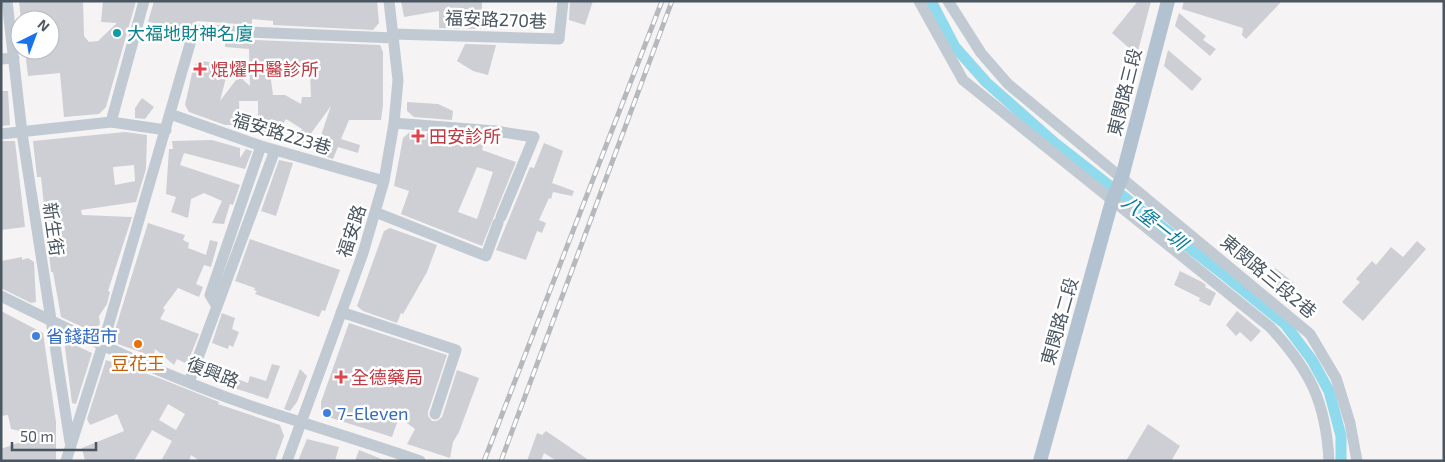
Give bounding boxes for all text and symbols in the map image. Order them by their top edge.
street label: 福安路270巷 [445,6,547,32]
north arrow [10,10,60,60]
text: N [35,15,53,35]
place label: 大福地財神名廈 [127,22,253,44]
marker: 大福地財神名廈 [111,27,123,39]
street label: 東閔路三段 [1102,46,1146,138]
place label: 焜燿中醫診所 [211,58,319,80]
marker: 焜燿中醫診所 [193,62,207,76]
street label: 福安路223巷 [230,108,334,158]
place label: 田安診所 [429,125,501,147]
marker: 田安診所 [411,129,425,143]
water label: 八堡一圳 [1118,190,1194,256]
street label: 新生街 [39,201,69,257]
street label: 福安路 [332,202,370,260]
street label: 東閔路三段2巷 [1217,230,1321,322]
street label: 東閔路二段 [1036,275,1082,367]
place label: 省錢超市 [46,325,118,347]
marker: 省錢超市 [30,330,42,342]
marker: 豆花王 [132,338,144,350]
place label: 豆花王 [111,352,165,374]
street label: 復興路 [184,352,242,392]
place label: 全德藥局 [351,366,423,388]
marker: 全德藥局 [335,371,347,383]
place label: 7-Eleven [337,402,409,424]
marker: 7-Eleven [321,407,333,419]
scale bar [12,420,96,452]
text: 50 m [20,427,54,445]

